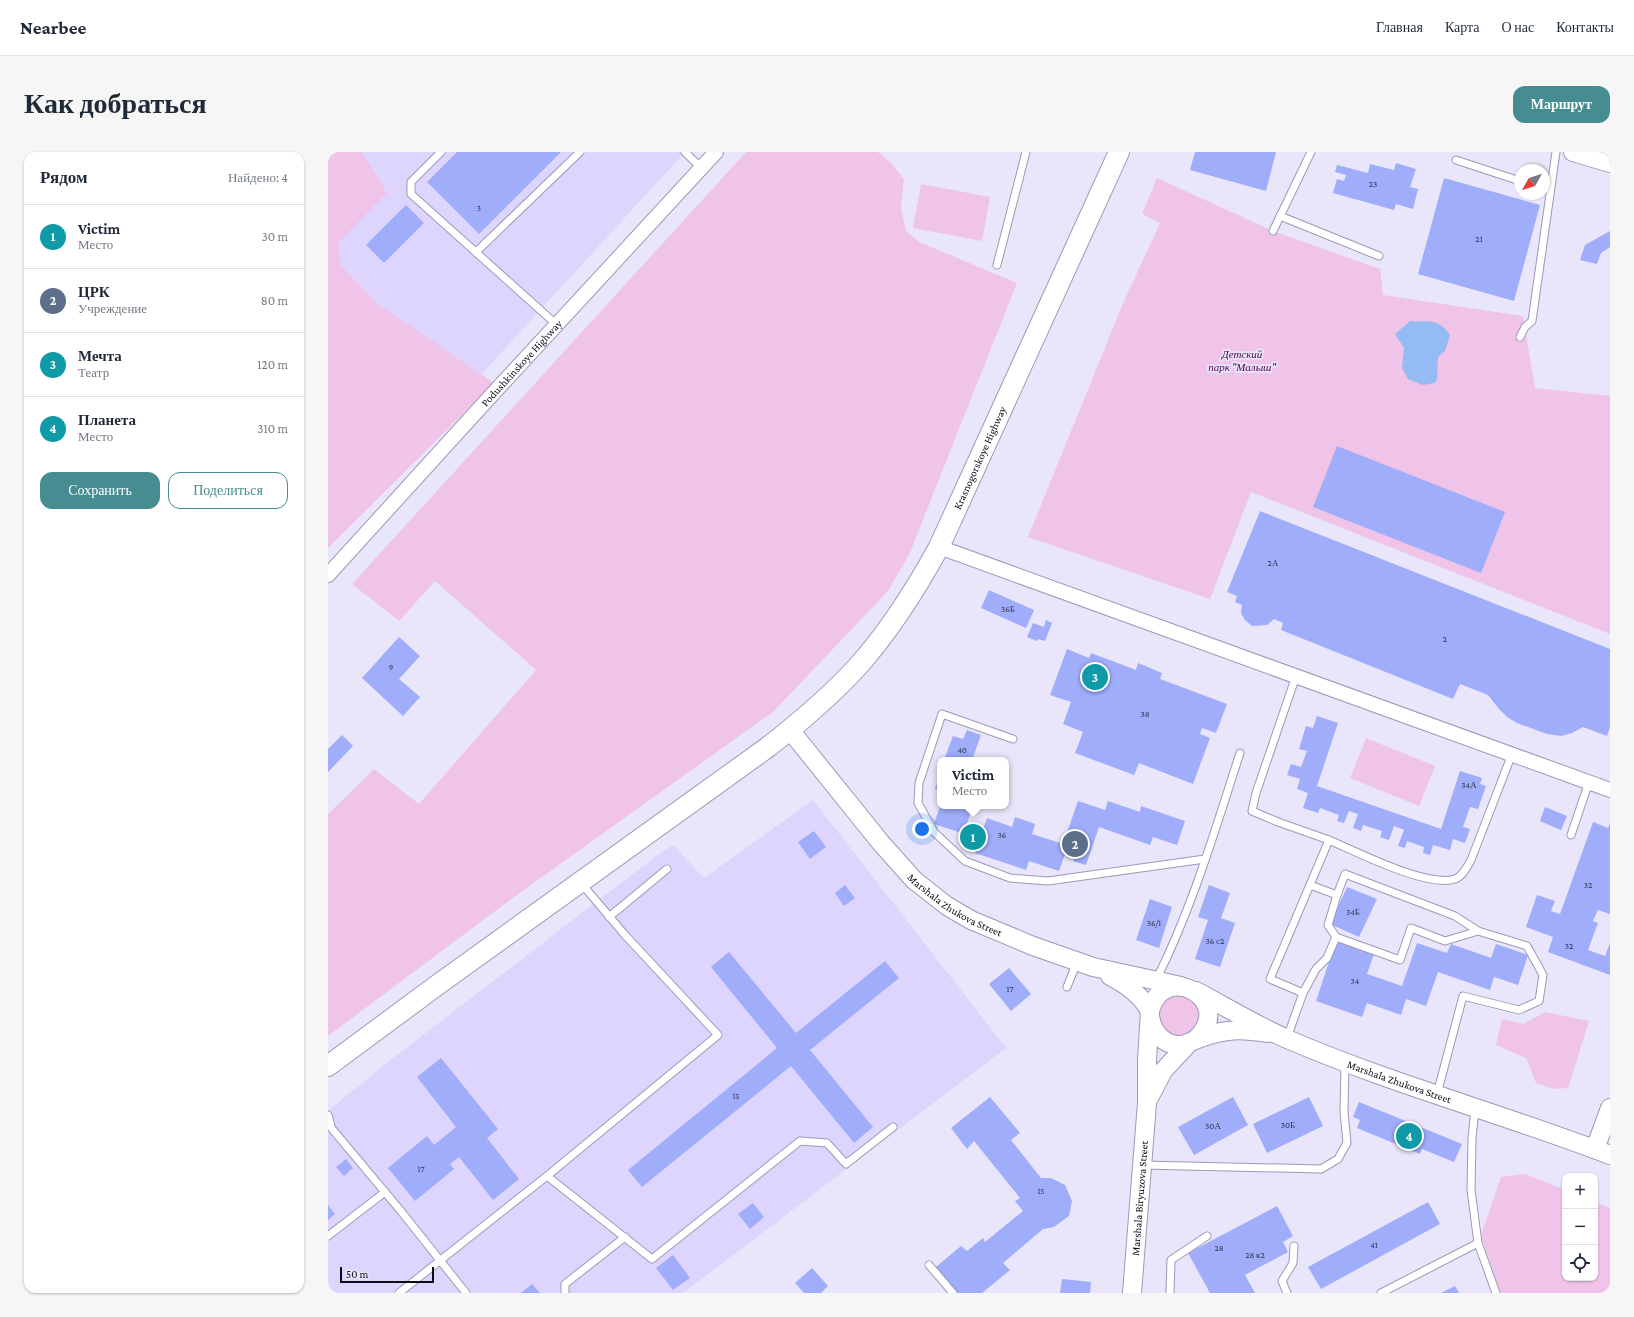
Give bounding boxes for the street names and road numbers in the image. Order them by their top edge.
street label: Podushkinskoye Highway [479,317,565,409]
street label: Krasnogorskoye Highway [951,404,1010,511]
street label: Marshala Zhukova Street [905,871,1004,939]
street label: Marshala Zhukova Street [1346,1058,1453,1105]
street label: Marshala Biryuzova Street [1129,1140,1150,1256]

